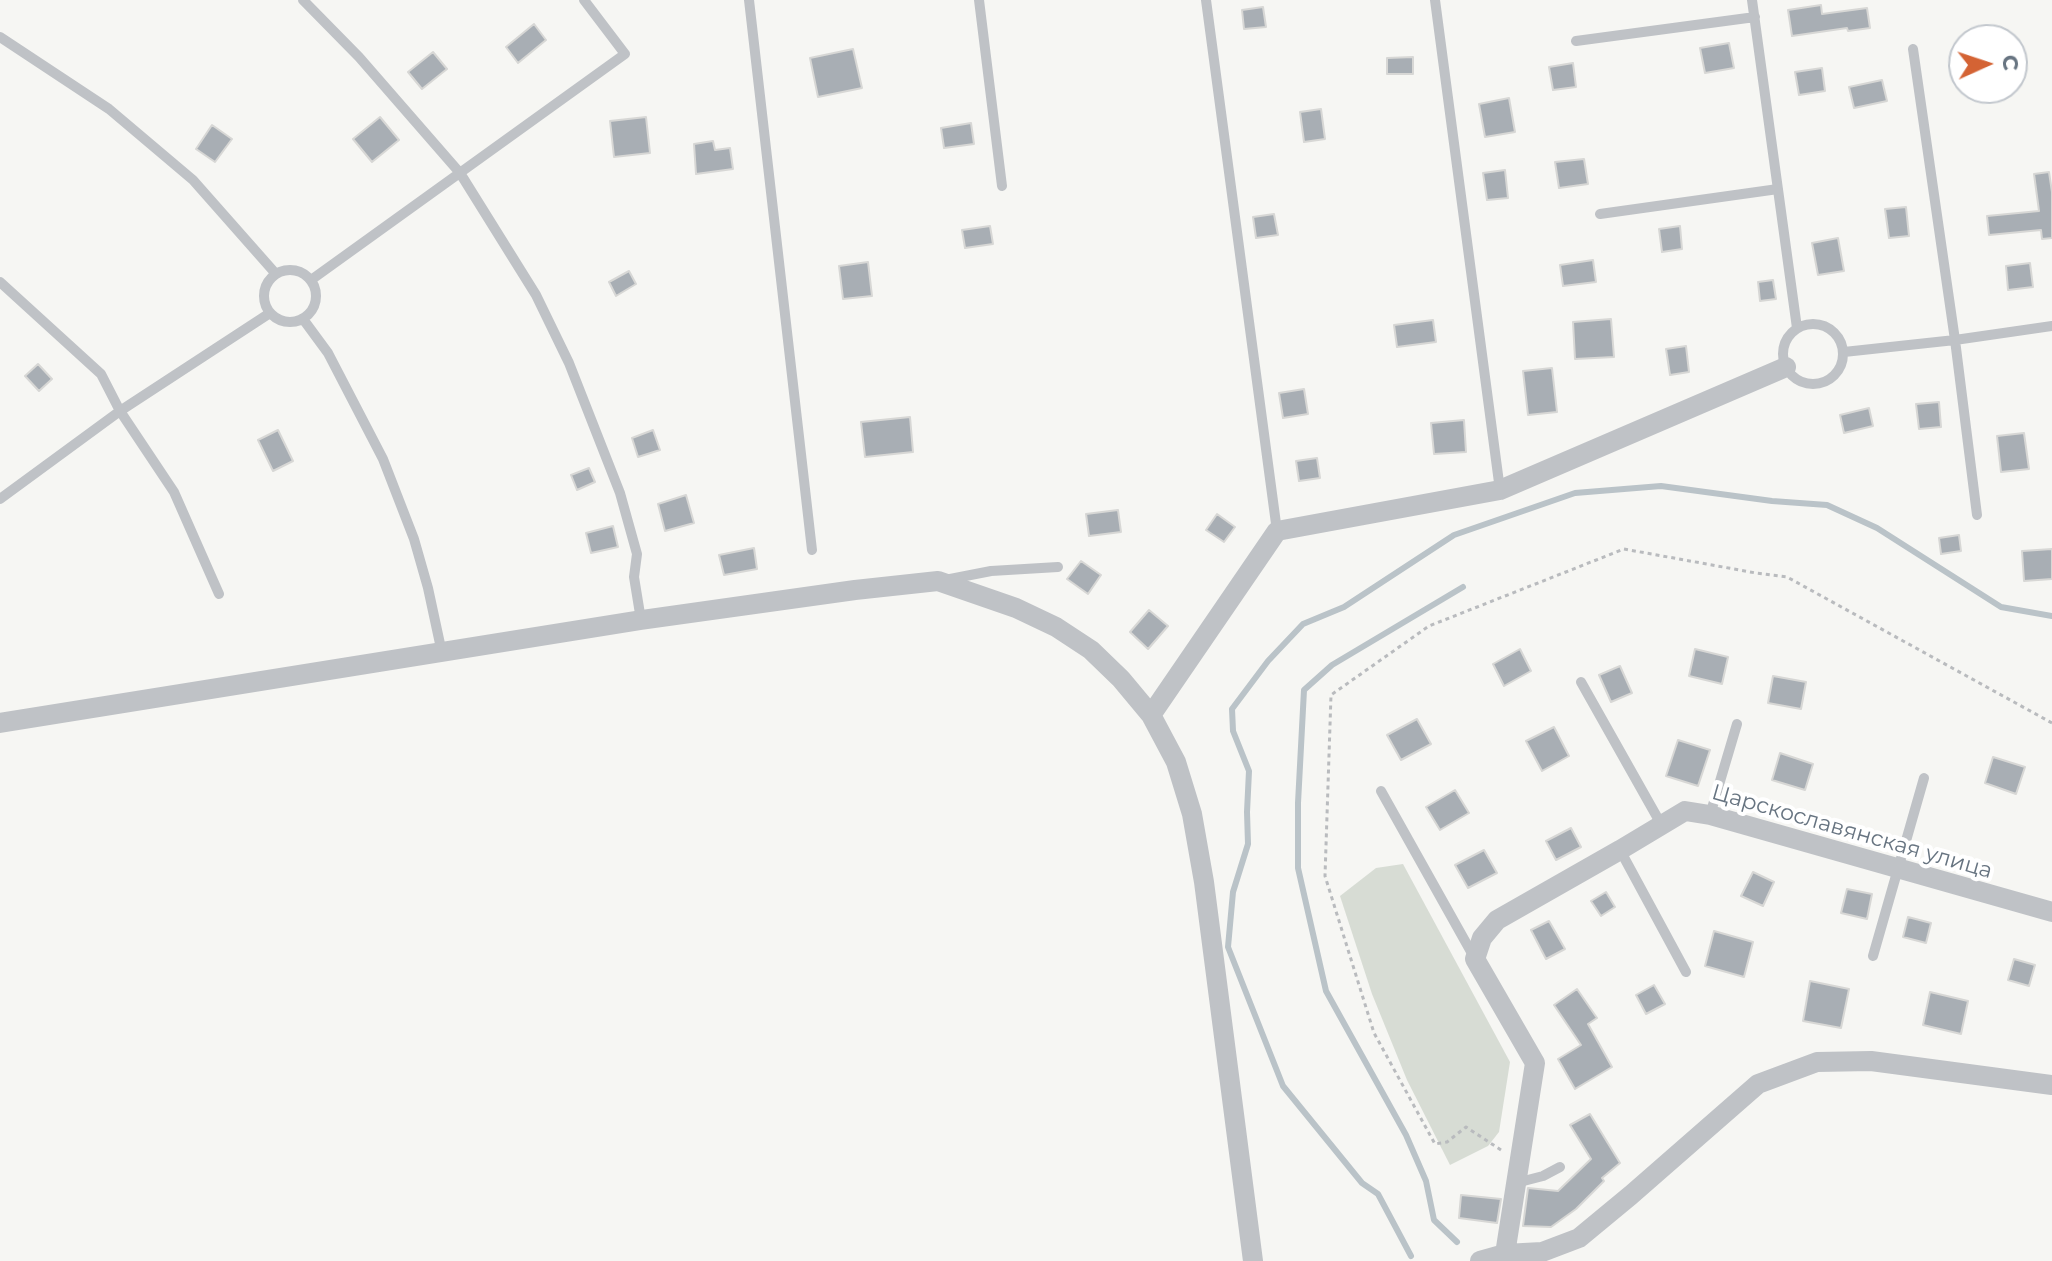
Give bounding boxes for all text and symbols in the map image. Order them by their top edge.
north arrow [1948,24,2028,104]
text: С [1997,54,2024,72]
street label: Царскославянская улица [1709,779,1995,885]

